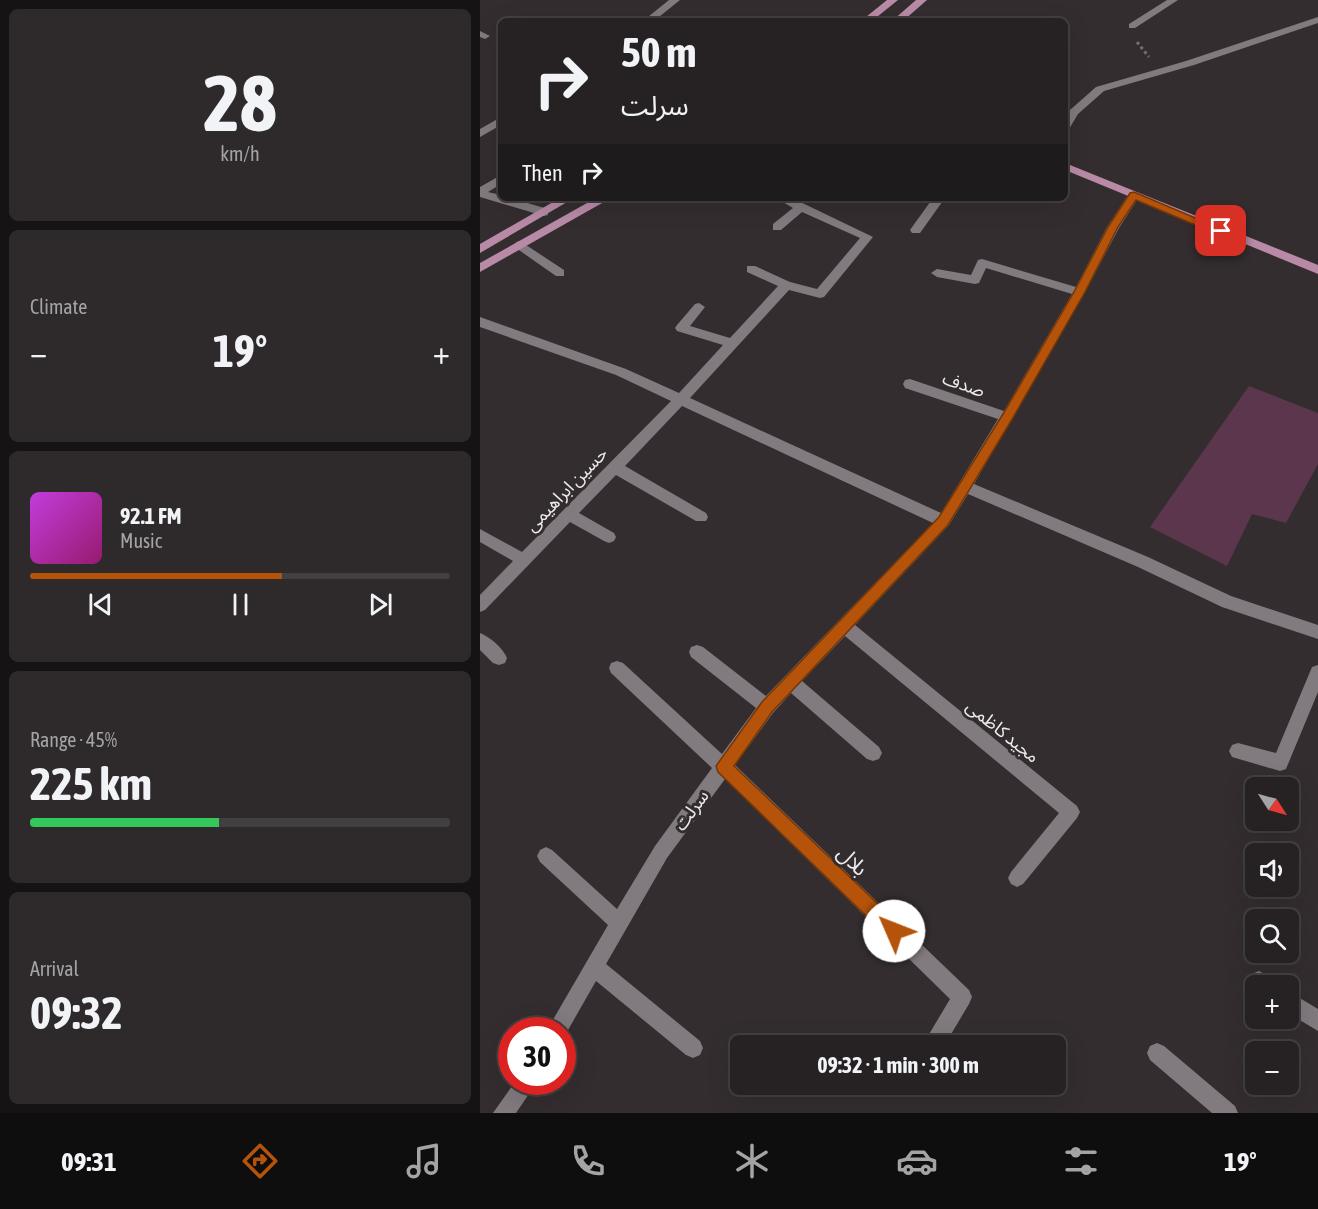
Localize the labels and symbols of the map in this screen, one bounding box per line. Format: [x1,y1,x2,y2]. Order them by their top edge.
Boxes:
pin [1195,205,1246,256]
street label: صدف [940,367,988,401]
street label: حسین ابراهیمی [521,442,612,536]
street label: مجید کاظمی [962,695,1044,768]
north arrow [1245,777,1299,831]
street label: سرلت [669,786,714,835]
street label: بلال [832,840,873,881]
position arrow [862,899,926,963]
speed limit sign: 30 [498,1017,576,1095]

